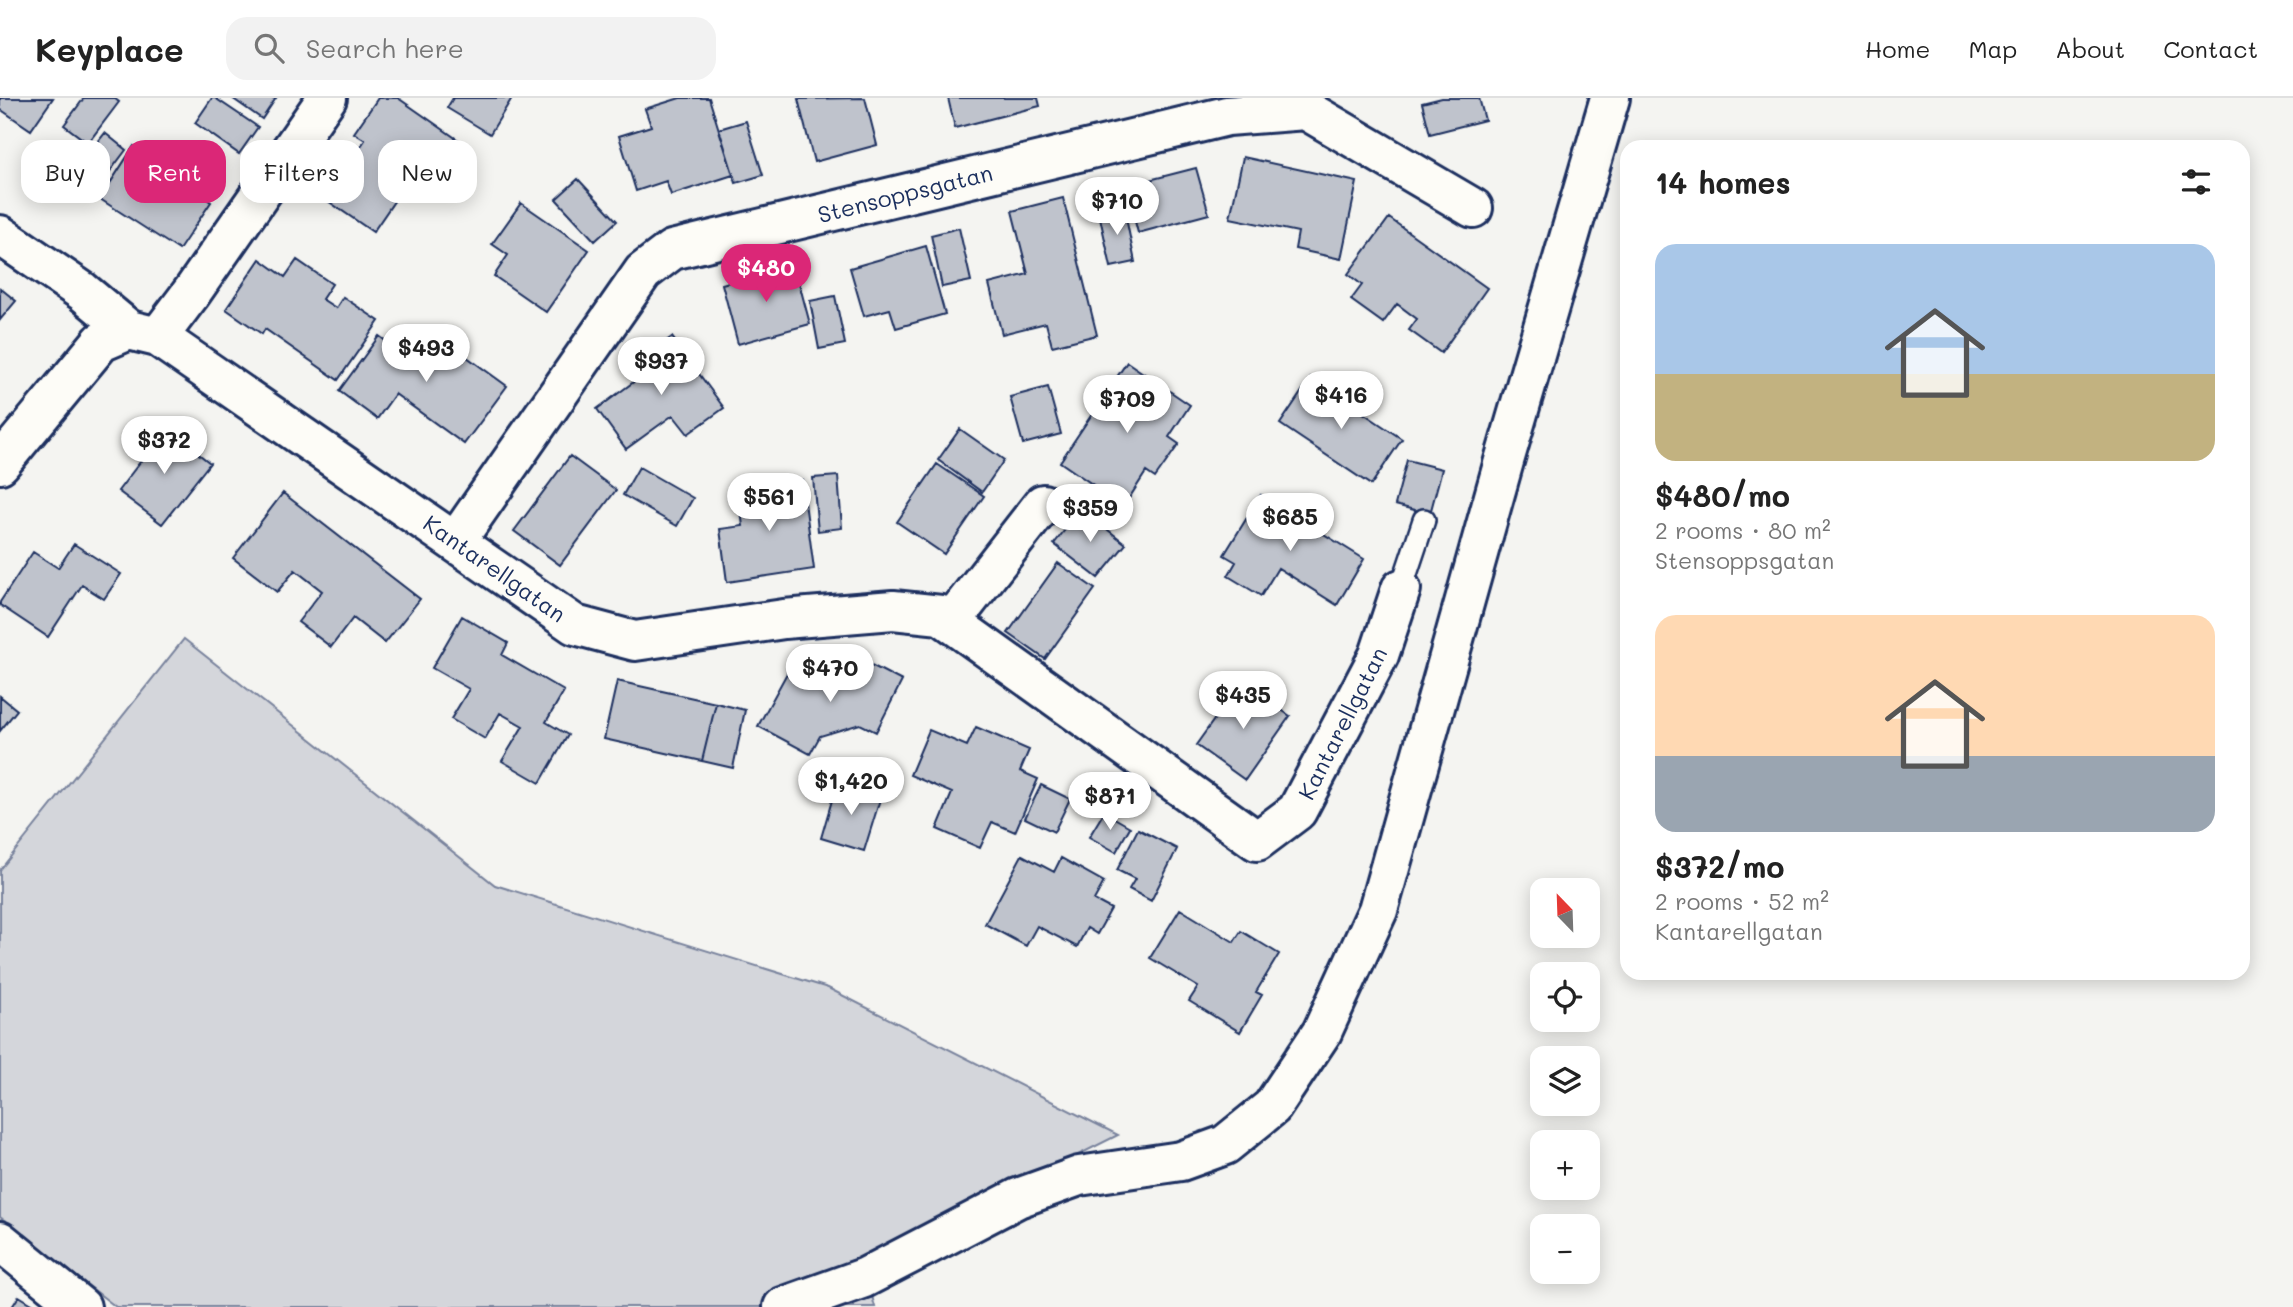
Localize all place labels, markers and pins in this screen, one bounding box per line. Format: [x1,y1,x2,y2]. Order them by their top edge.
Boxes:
pin: $710 [1076,178,1158,237]
pin: $480 [725,244,807,304]
pin: $493 [385,324,467,384]
pin: $937 [620,338,702,397]
pin: $416 [1300,372,1382,431]
pin: $709 [1086,376,1168,435]
pin: $372 [123,416,205,476]
pin: $561 [728,474,810,533]
pin: $359 [1049,484,1131,544]
pin: $685 [1249,494,1331,553]
pin: $470 [789,644,871,704]
pin: $435 [1202,672,1284,731]
pin: $1,420 [794,758,908,817]
pin: $871 [1069,772,1151,832]

